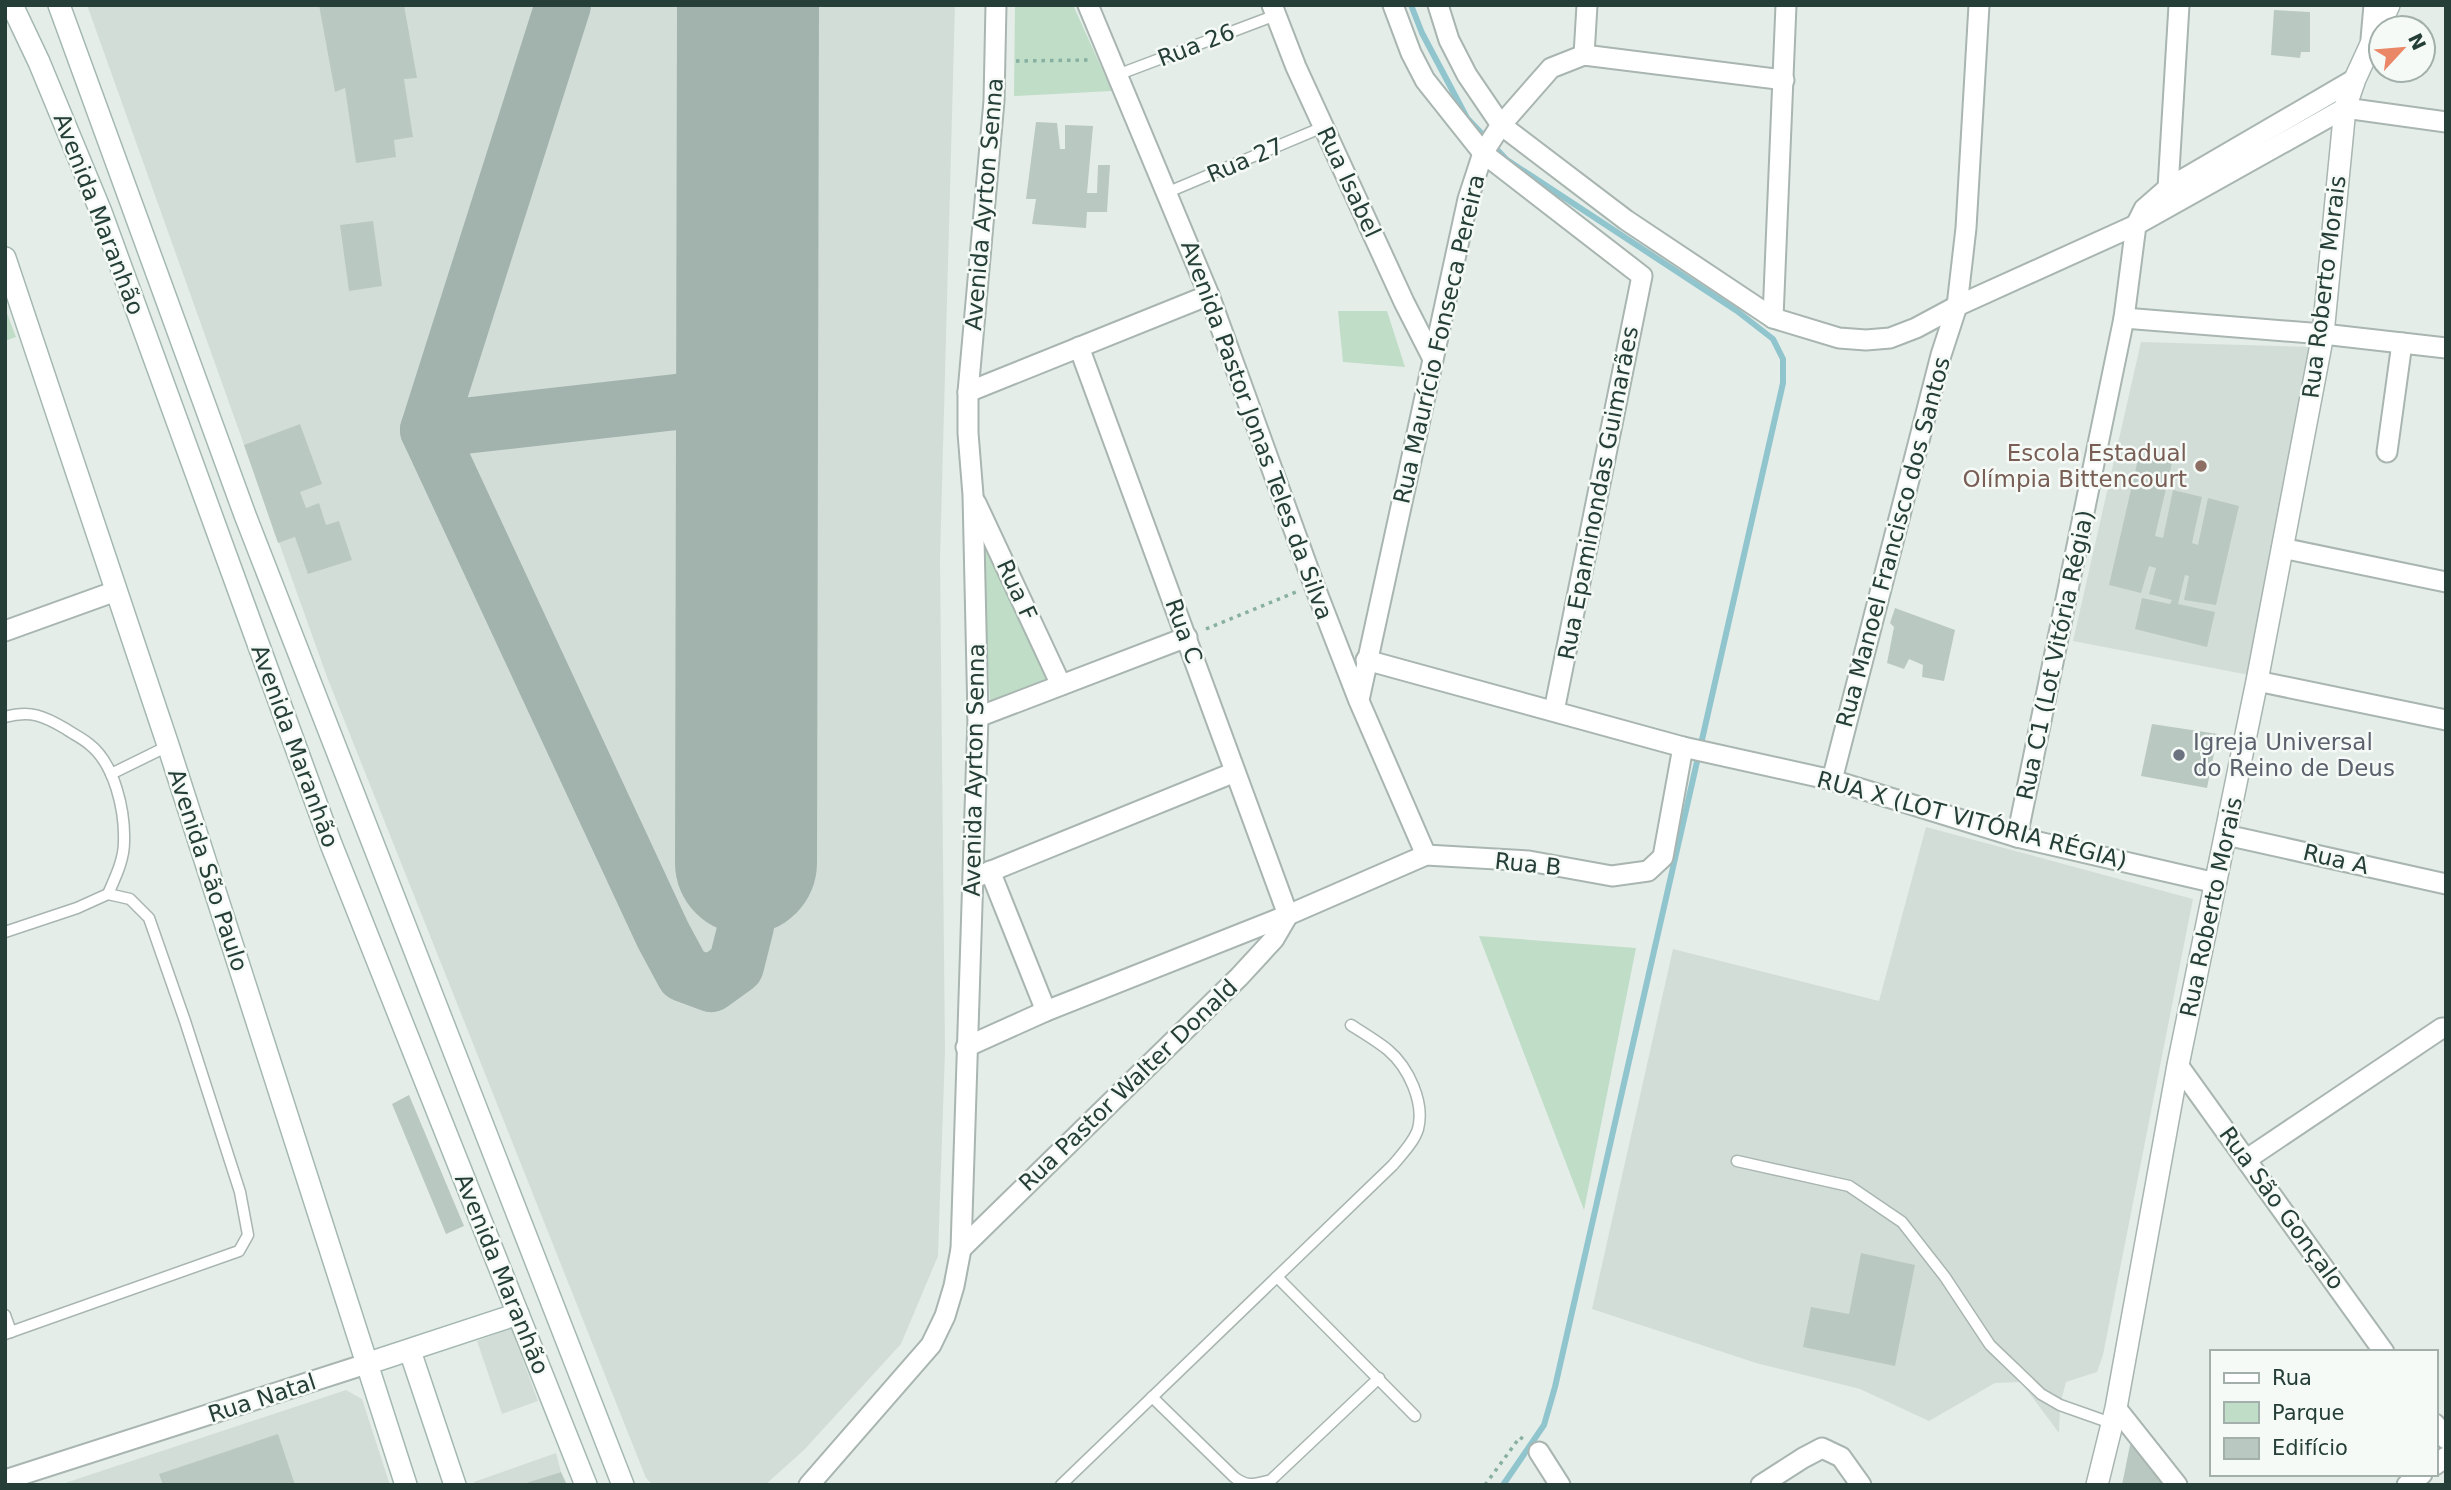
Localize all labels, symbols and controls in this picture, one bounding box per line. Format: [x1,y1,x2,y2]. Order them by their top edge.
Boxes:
north arrow [2367,14,2437,84]
street label: Rua 26 [1154,18,1238,72]
text: N [2404,30,2431,54]
street label: Avenida Ayrton Senna [960,77,1008,331]
street label: Avenida Maranhão [49,109,149,319]
street label: Rua Isabel [1312,123,1386,241]
street label: Rua 27 [1203,132,1287,188]
street label: Rua Maurício Fonseca Pereira [1388,172,1490,506]
street label: Rua Roberto Morais [2297,174,2351,400]
street label: Avenida Pastor Jonas Teles da Silva [1176,237,1338,623]
street label: Rua Epaminondas Guimarães [1553,324,1643,662]
street label: Rua Manoel Francisco dos Santos [1831,354,1955,730]
place label: Escola Estadual Olímpia Bittencourt [1963,440,2187,492]
marker: Escola Estadual Olímpia Bittencourt [2193,458,2209,474]
street label: Rua C1 (Lot Vitória Régia) [2012,508,2098,802]
street label: Rua F [992,555,1042,625]
street label: Rua C [1160,595,1208,667]
street label: Avenida Maranhão [246,641,344,851]
street label: Avenida Ayrton Senna [959,643,989,897]
place label: Igreja Universal do Reino de Deus [2193,729,2395,781]
marker: Igreja Universal do Reino de Deus [2171,747,2187,763]
street label: RUA X (LOT VITÓRIA RÉGIA) [1814,765,2130,874]
street label: Avenida São Paulo [163,766,253,974]
street label: Rua Roberto Morais [2175,795,2247,1019]
street label: Rua A [2301,839,2372,879]
street label: Rua B [1493,848,1563,880]
street label: Rua Pastor Walter Donald [1014,974,1242,1196]
street label: Rua São Gonçalo [2214,1122,2350,1294]
street label: Avenida Maranhão [450,1170,554,1378]
legend [2210,1350,2437,1476]
text: Rua [2272,1366,2312,1390]
street label: Rua Natal [205,1368,319,1428]
text: Parque [2272,1401,2344,1425]
text: Edifício [2272,1436,2348,1460]

